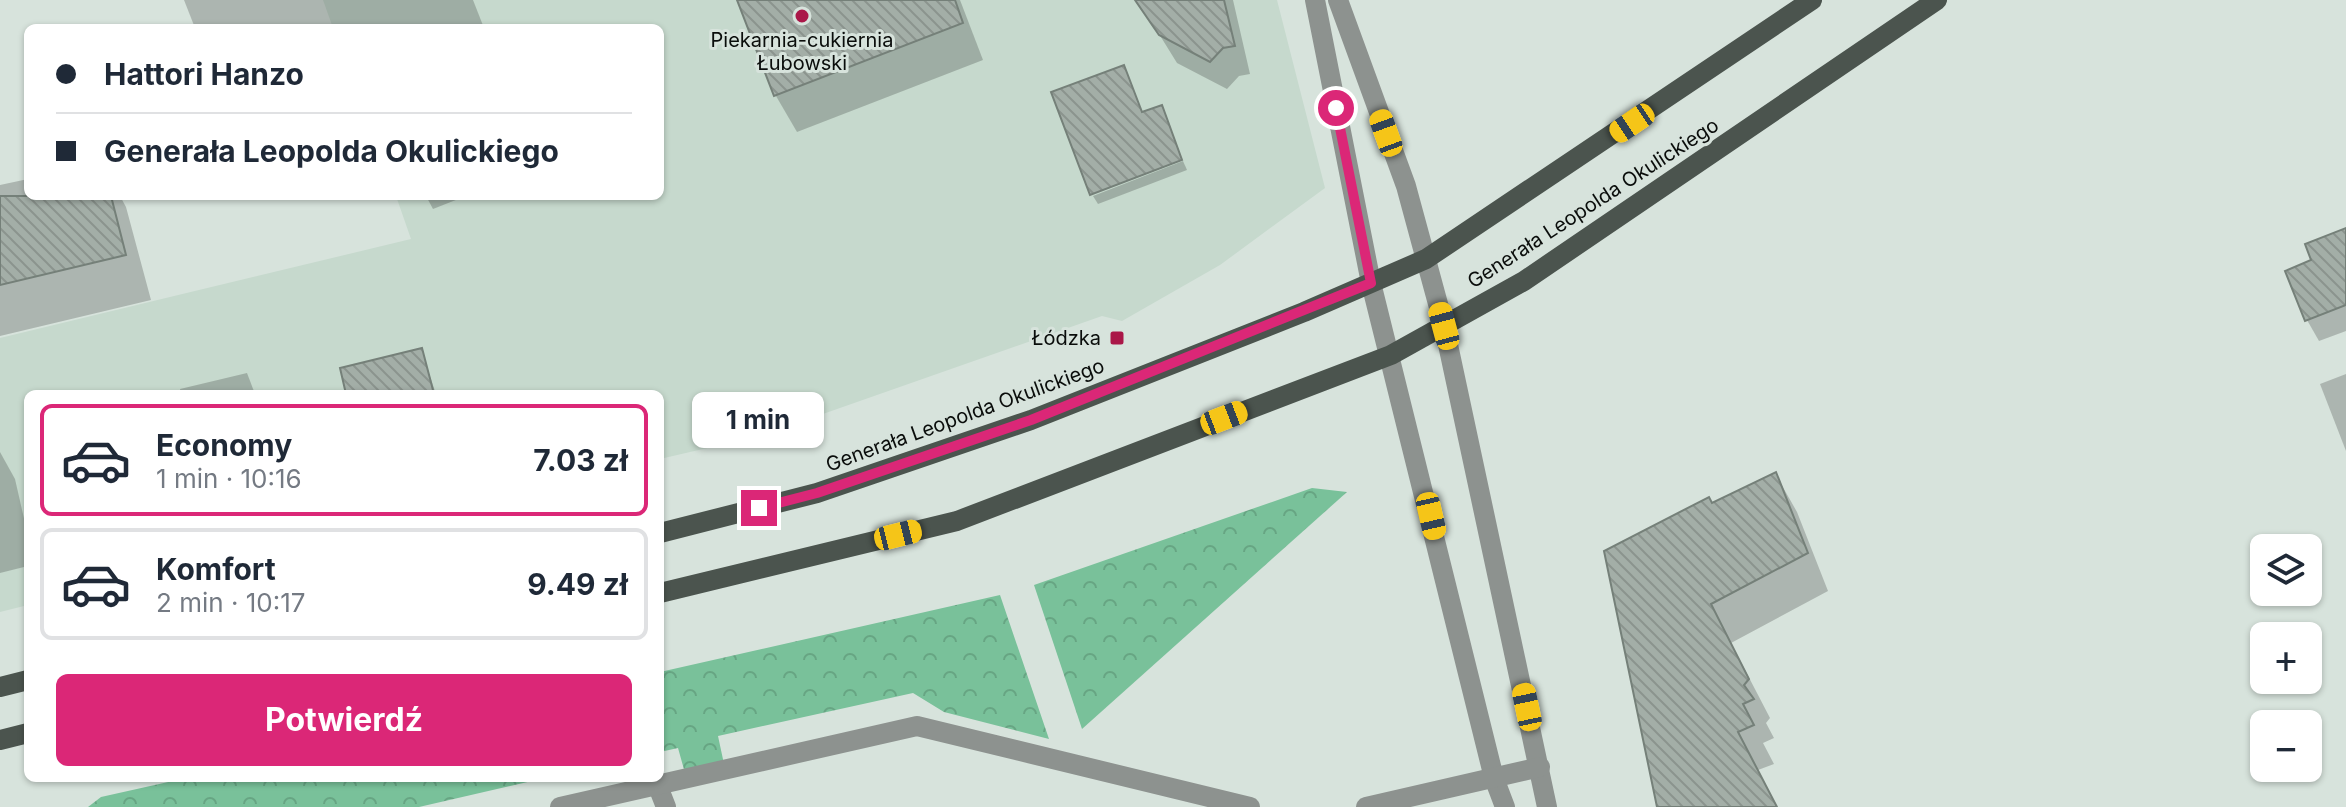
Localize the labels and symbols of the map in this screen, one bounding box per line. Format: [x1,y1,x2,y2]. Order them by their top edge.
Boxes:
marker: Piekarnia-cukiernia Łubowski [793,7,811,25]
place label: Piekarnia-cukiernia Łubowski [711,28,893,75]
route start [1318,90,1354,126]
car [1605,100,1659,146]
car [1367,106,1405,160]
street label: Generała Leopolda Okulickiego [1463,113,1723,293]
car [1426,300,1462,352]
place label: Łódzka [1032,326,1101,350]
marker: Łódzka [1108,329,1126,347]
street label: Generała Leopolda Okulickiego [822,353,1108,477]
callout: 1 min [693,392,825,448]
car [1197,398,1251,438]
route end [741,490,777,526]
car [1414,490,1448,542]
car [872,518,924,552]
car [1510,681,1544,733]

